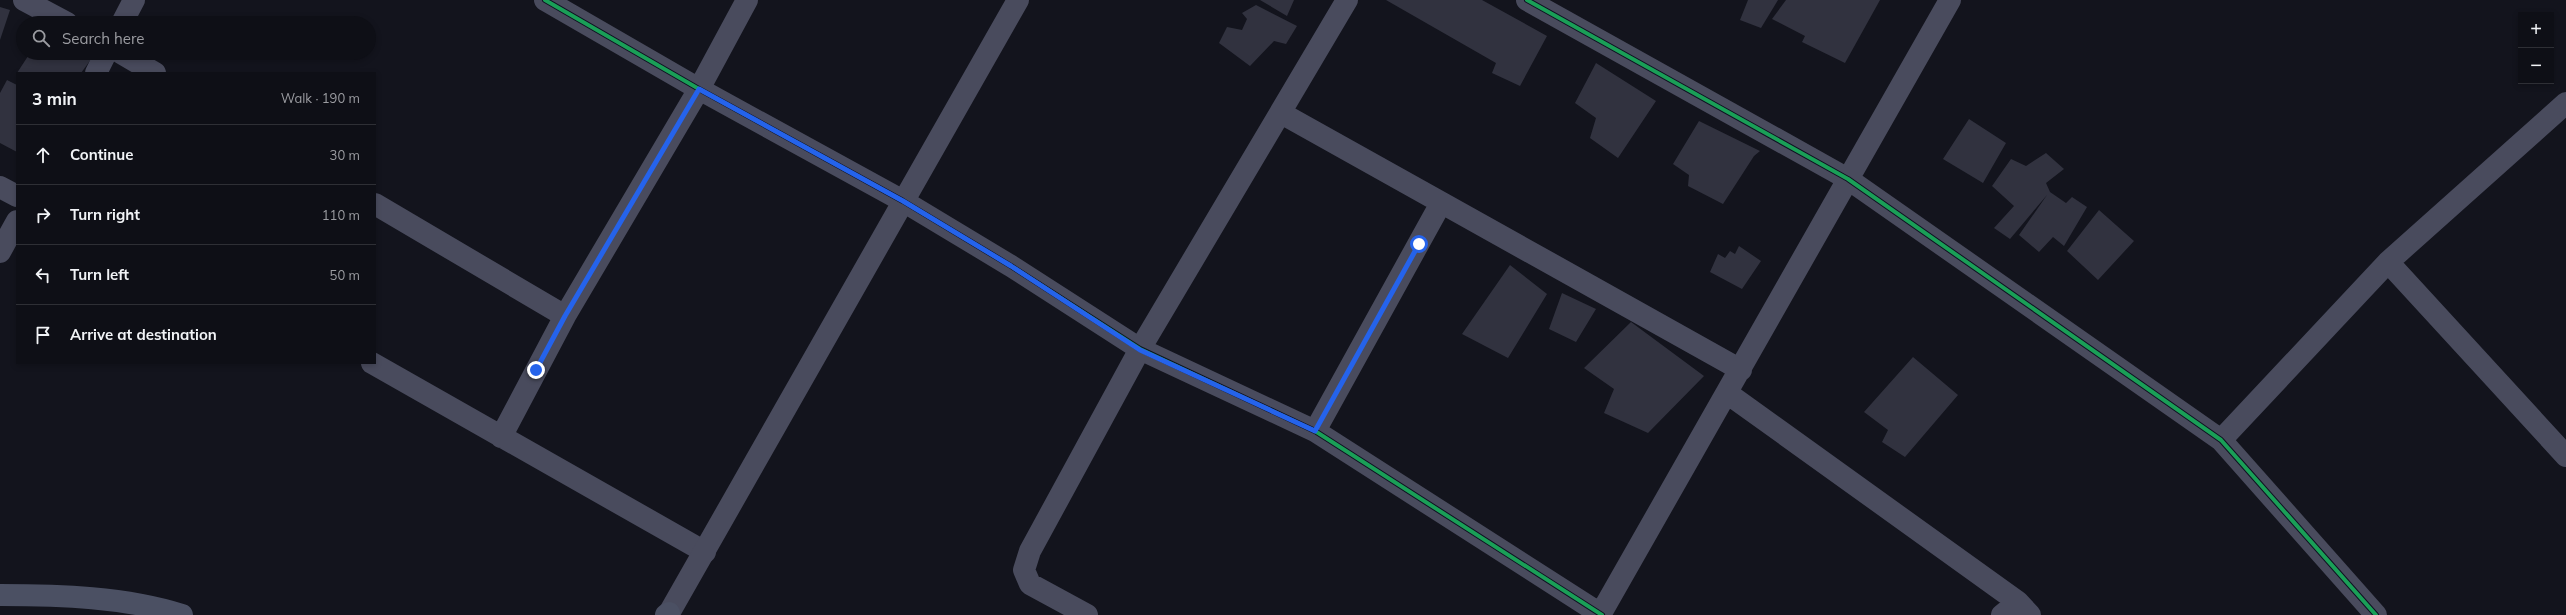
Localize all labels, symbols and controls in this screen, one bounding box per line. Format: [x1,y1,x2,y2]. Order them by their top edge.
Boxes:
map controls [2518,12,2554,84]
button: + [2518,12,2554,48]
search box [16,16,376,60]
icon: search [30,27,52,49]
text: Search here [62,29,144,48]
button: − [2518,48,2554,84]
text: 3 min [32,88,77,109]
text: Walk · 190 m [281,90,360,106]
icon: ahead [32,144,54,166]
text: Continue [70,145,133,164]
text: 30 m [330,147,360,163]
icon: right [32,204,54,226]
text: Turn right [70,205,140,224]
text: 110 m [322,207,360,223]
route start [1410,235,1428,253]
icon: left [32,264,54,286]
text: Turn left [70,265,129,284]
text: 50 m [330,267,360,283]
icon: arrive [32,324,54,346]
text: Arrive at destination [70,325,217,344]
route end [527,361,545,379]

